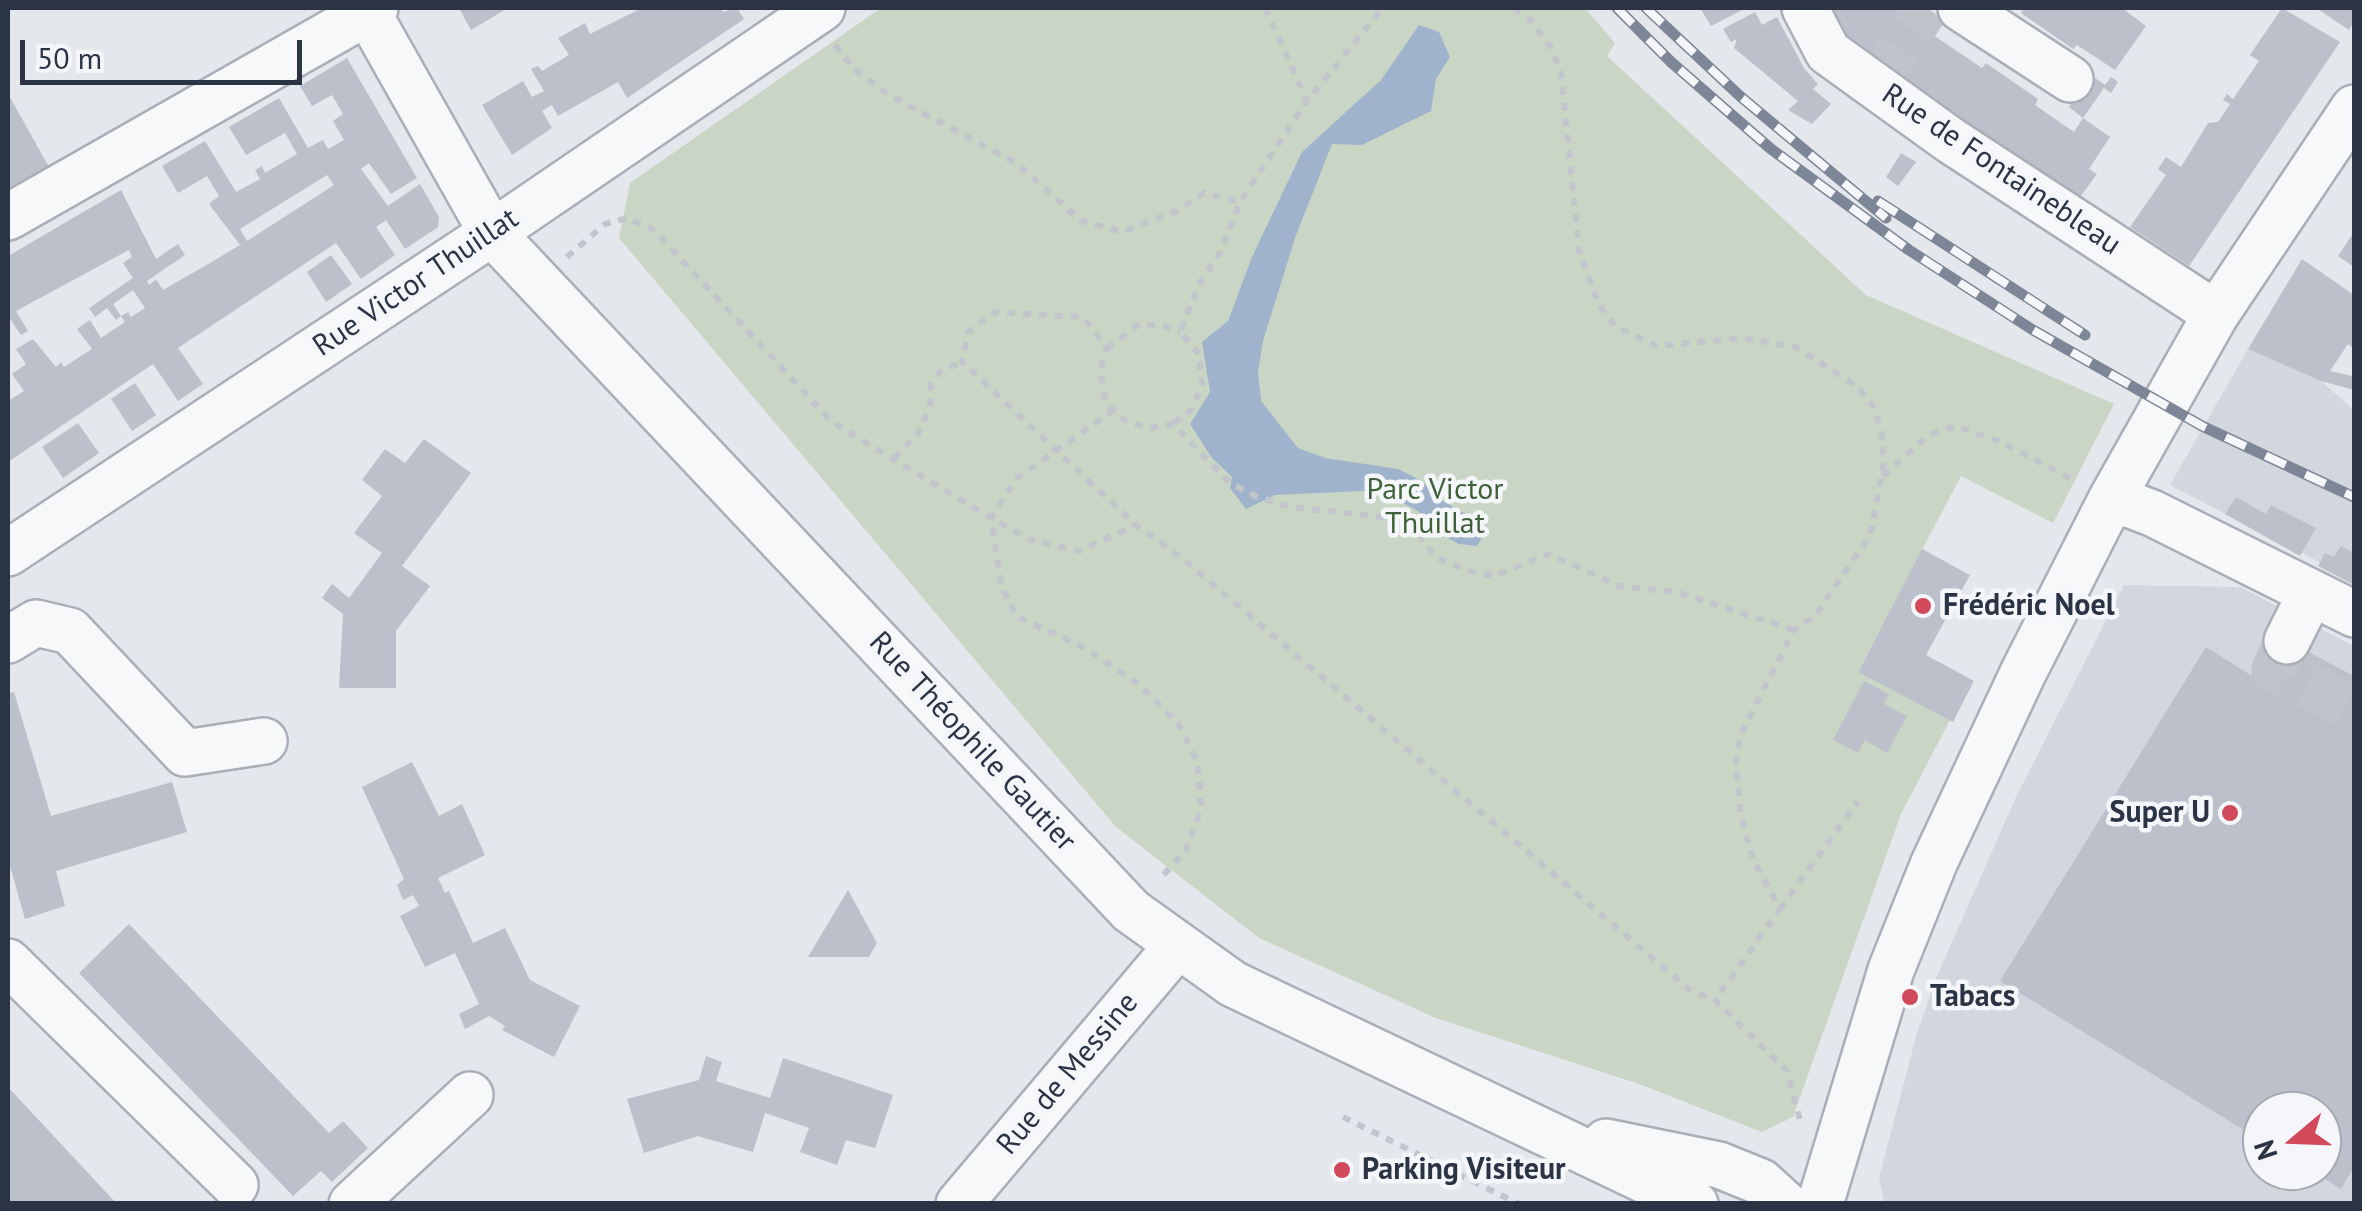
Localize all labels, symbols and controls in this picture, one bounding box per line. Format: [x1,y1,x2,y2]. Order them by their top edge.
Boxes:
scale bar [25,20,308,82]
text: 50 m [37,38,102,77]
street label: Rue de Fontainebleau [1875,77,2127,263]
street label: Rue Victor Thuillat [307,201,525,365]
park label: Parc Victor Thuillat [1366,472,1504,542]
place label: Frédéric Noel [1943,588,2114,624]
marker: Frédéric Noel [1912,595,1934,617]
street label: Rue Théophile Gautier [861,625,1083,859]
place label: Super U [2110,795,2210,831]
marker: Super U [2219,802,2241,824]
place label: Tabacs [1930,979,2015,1015]
street label: Rue de Messine [990,986,1146,1162]
marker: Tabacs [1899,986,1921,1008]
north arrow [2242,1091,2342,1191]
text: N [2245,1136,2286,1165]
place label: Parking Visiteur [1362,1152,1566,1188]
marker: Parking Visiteur [1331,1159,1353,1181]

